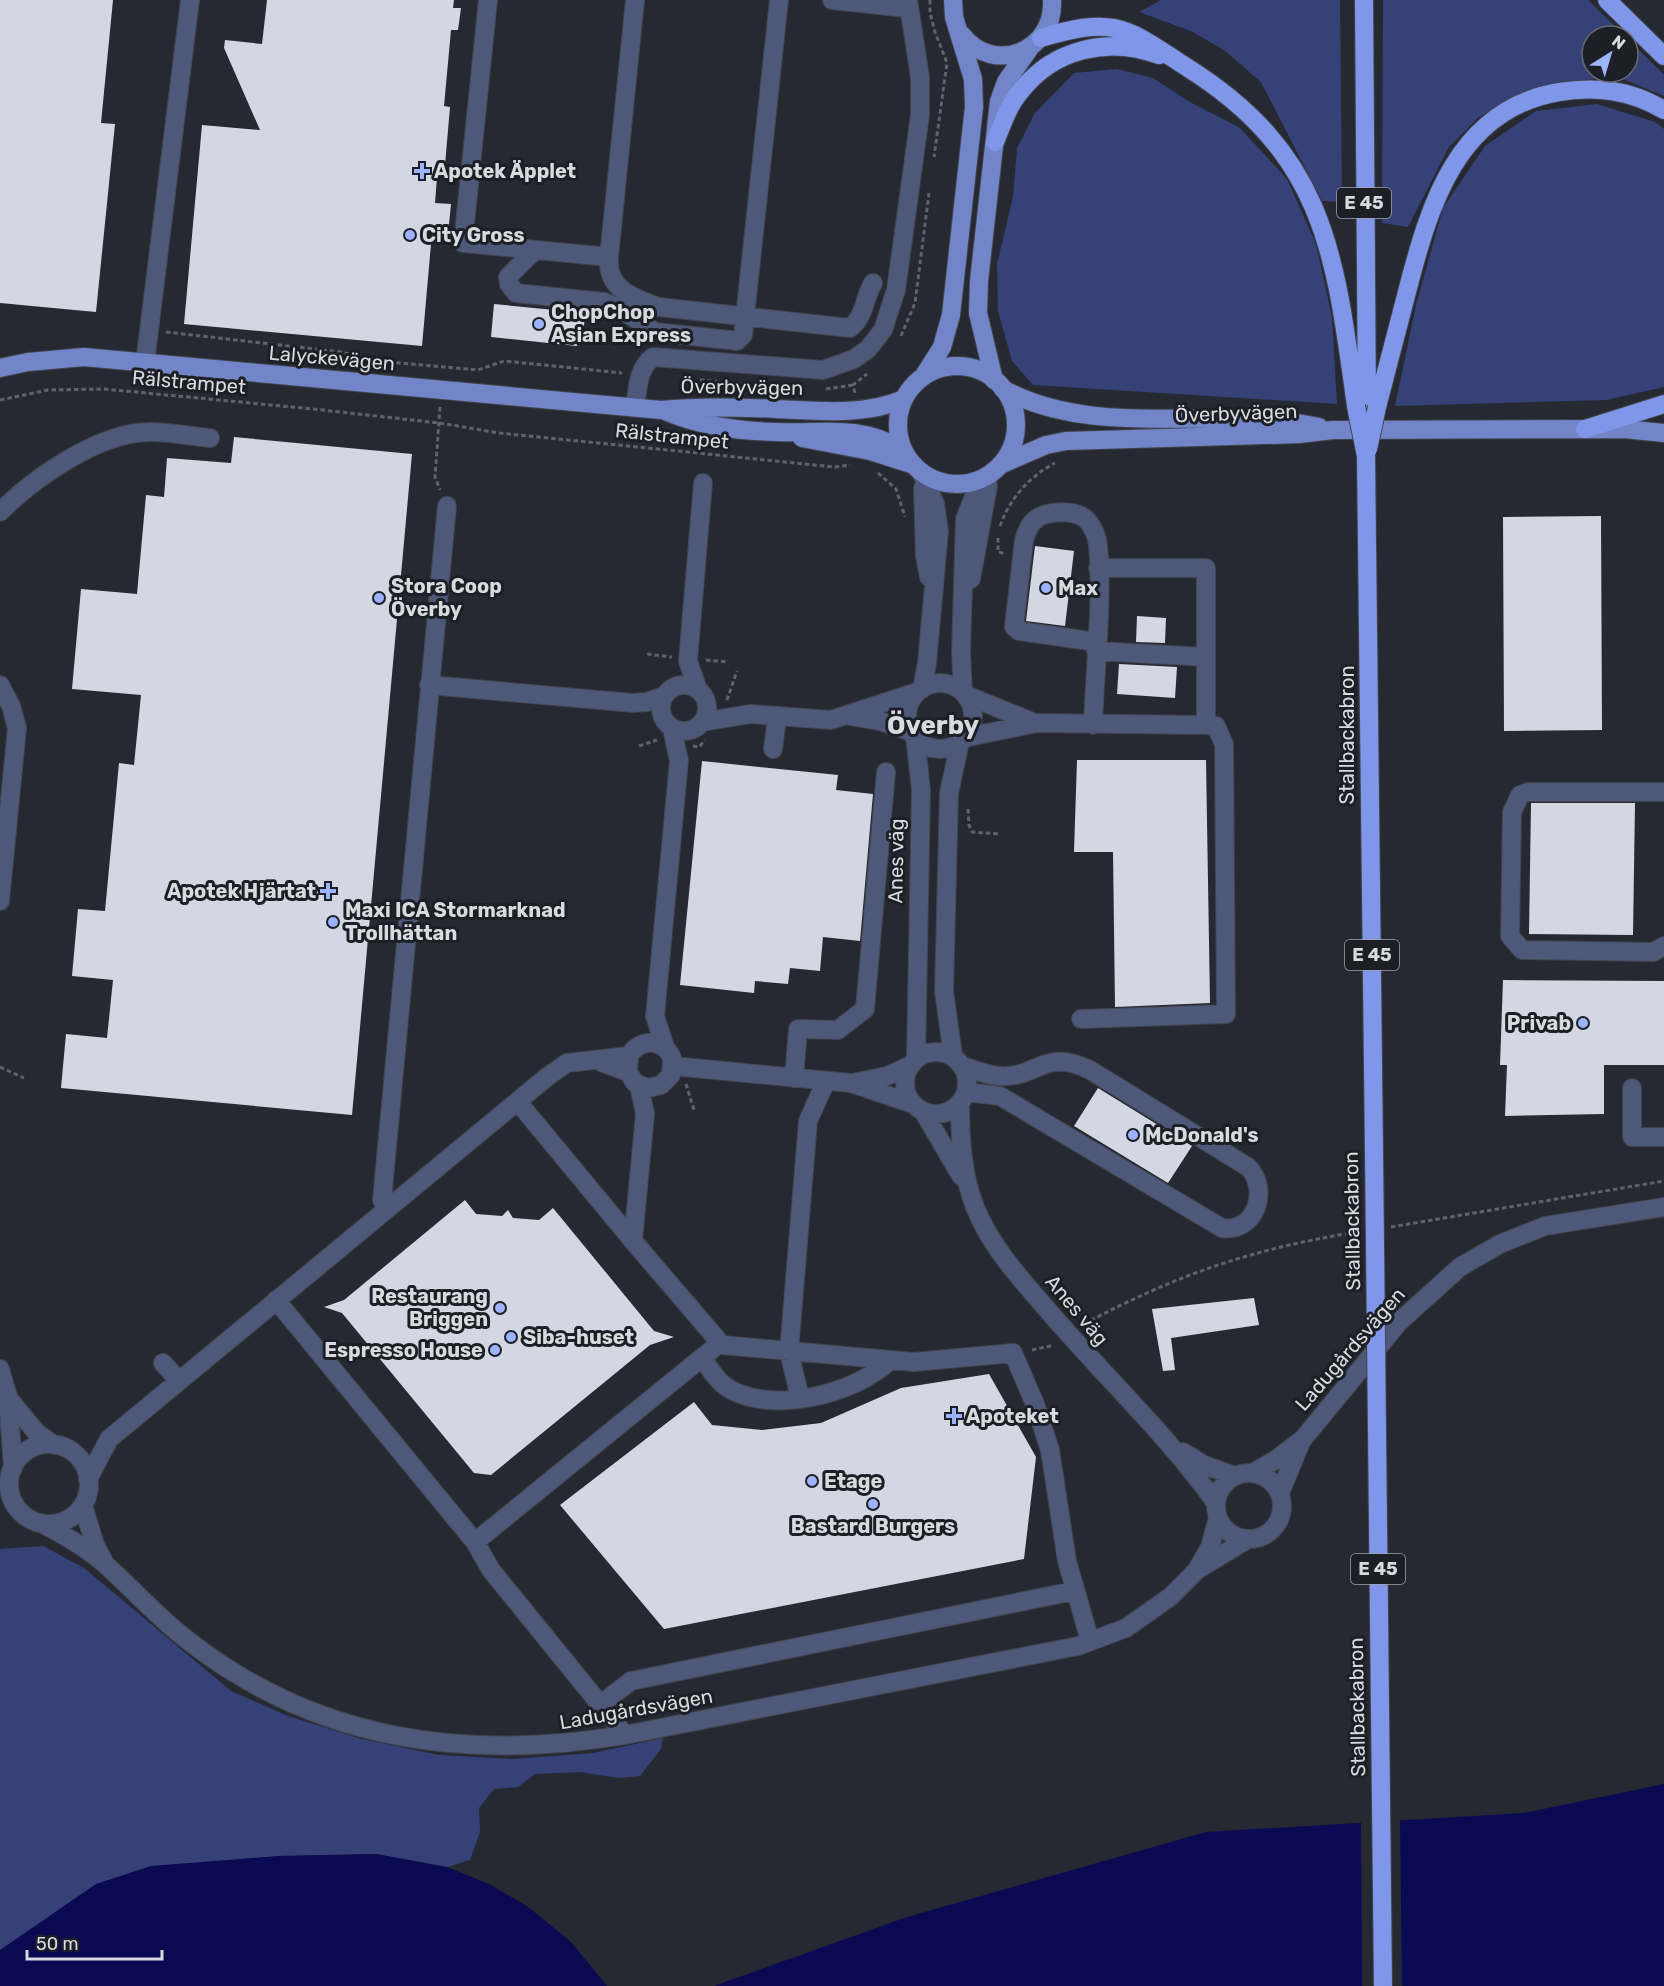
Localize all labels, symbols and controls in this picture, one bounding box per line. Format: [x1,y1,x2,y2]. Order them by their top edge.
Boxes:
north arrow [1580,24,1640,84]
text: N [1608,31,1629,53]
place label: Apotek Äpplet [434,159,576,183]
marker: Apotek Äpplet [415,164,429,178]
road number: E 45 [1337,188,1391,218]
place label: City Gross [422,223,525,247]
marker: City Gross [403,228,417,242]
place label: ChopChop Asian Express [551,300,691,347]
marker: ChopChop Asian Express [532,317,546,331]
street label: Lalyckevägen [268,341,396,375]
street label: Rälstrampet [131,365,247,399]
street label: Överbyvägen [681,374,803,400]
street label: Överbyvägen [1174,399,1298,427]
street label: Rälstrampet [614,418,730,454]
place label: Stora Coop Överby [391,574,502,621]
place label: Max [1058,576,1098,600]
marker: Max [1039,581,1053,595]
marker: Stora Coop Överby [372,591,386,605]
street label: Stallbackabron [1335,665,1359,805]
district label: Överby [887,710,980,741]
street label: Anes väg [883,818,909,904]
place label: Apotek Hjärtat [167,879,316,903]
marker: Apotek Hjärtat [321,884,335,898]
place label: Maxi ICA Stormarknad Trollhättan [345,898,566,945]
marker: Maxi ICA Stormarknad Trollhättan [326,915,340,929]
road number: E 45 [1345,940,1399,970]
place label: Privab [1507,1011,1571,1035]
marker: Privab [1576,1016,1590,1030]
place label: McDonald's [1145,1123,1258,1147]
marker: McDonald's [1126,1128,1140,1142]
street label: Stallbackabron [1339,1151,1365,1291]
street label: Anes väg [1041,1270,1113,1350]
street label: Ladugårdsvägen [1290,1283,1410,1415]
place label: Restaurang Briggen [371,1284,488,1331]
marker: Restaurang Briggen [493,1301,507,1315]
place label: Siba-huset [523,1325,634,1349]
marker: Siba-huset [504,1330,518,1344]
place label: Espresso House [324,1338,483,1362]
marker: Espresso House [488,1343,502,1357]
place label: Apoteket [966,1404,1059,1428]
marker: Apoteket [947,1409,961,1423]
place label: Etage [824,1469,883,1493]
marker: Etage [805,1474,819,1488]
marker: Bastard Burgers [866,1497,880,1511]
place label: Bastard Burgers [791,1514,955,1538]
road number: E 45 [1351,1554,1405,1584]
street label: Stallbackabron [1344,1637,1370,1777]
street label: Ladugårdsvägen [557,1684,715,1734]
scale bar [27,1923,162,1961]
text: 50 m [36,1933,79,1955]

